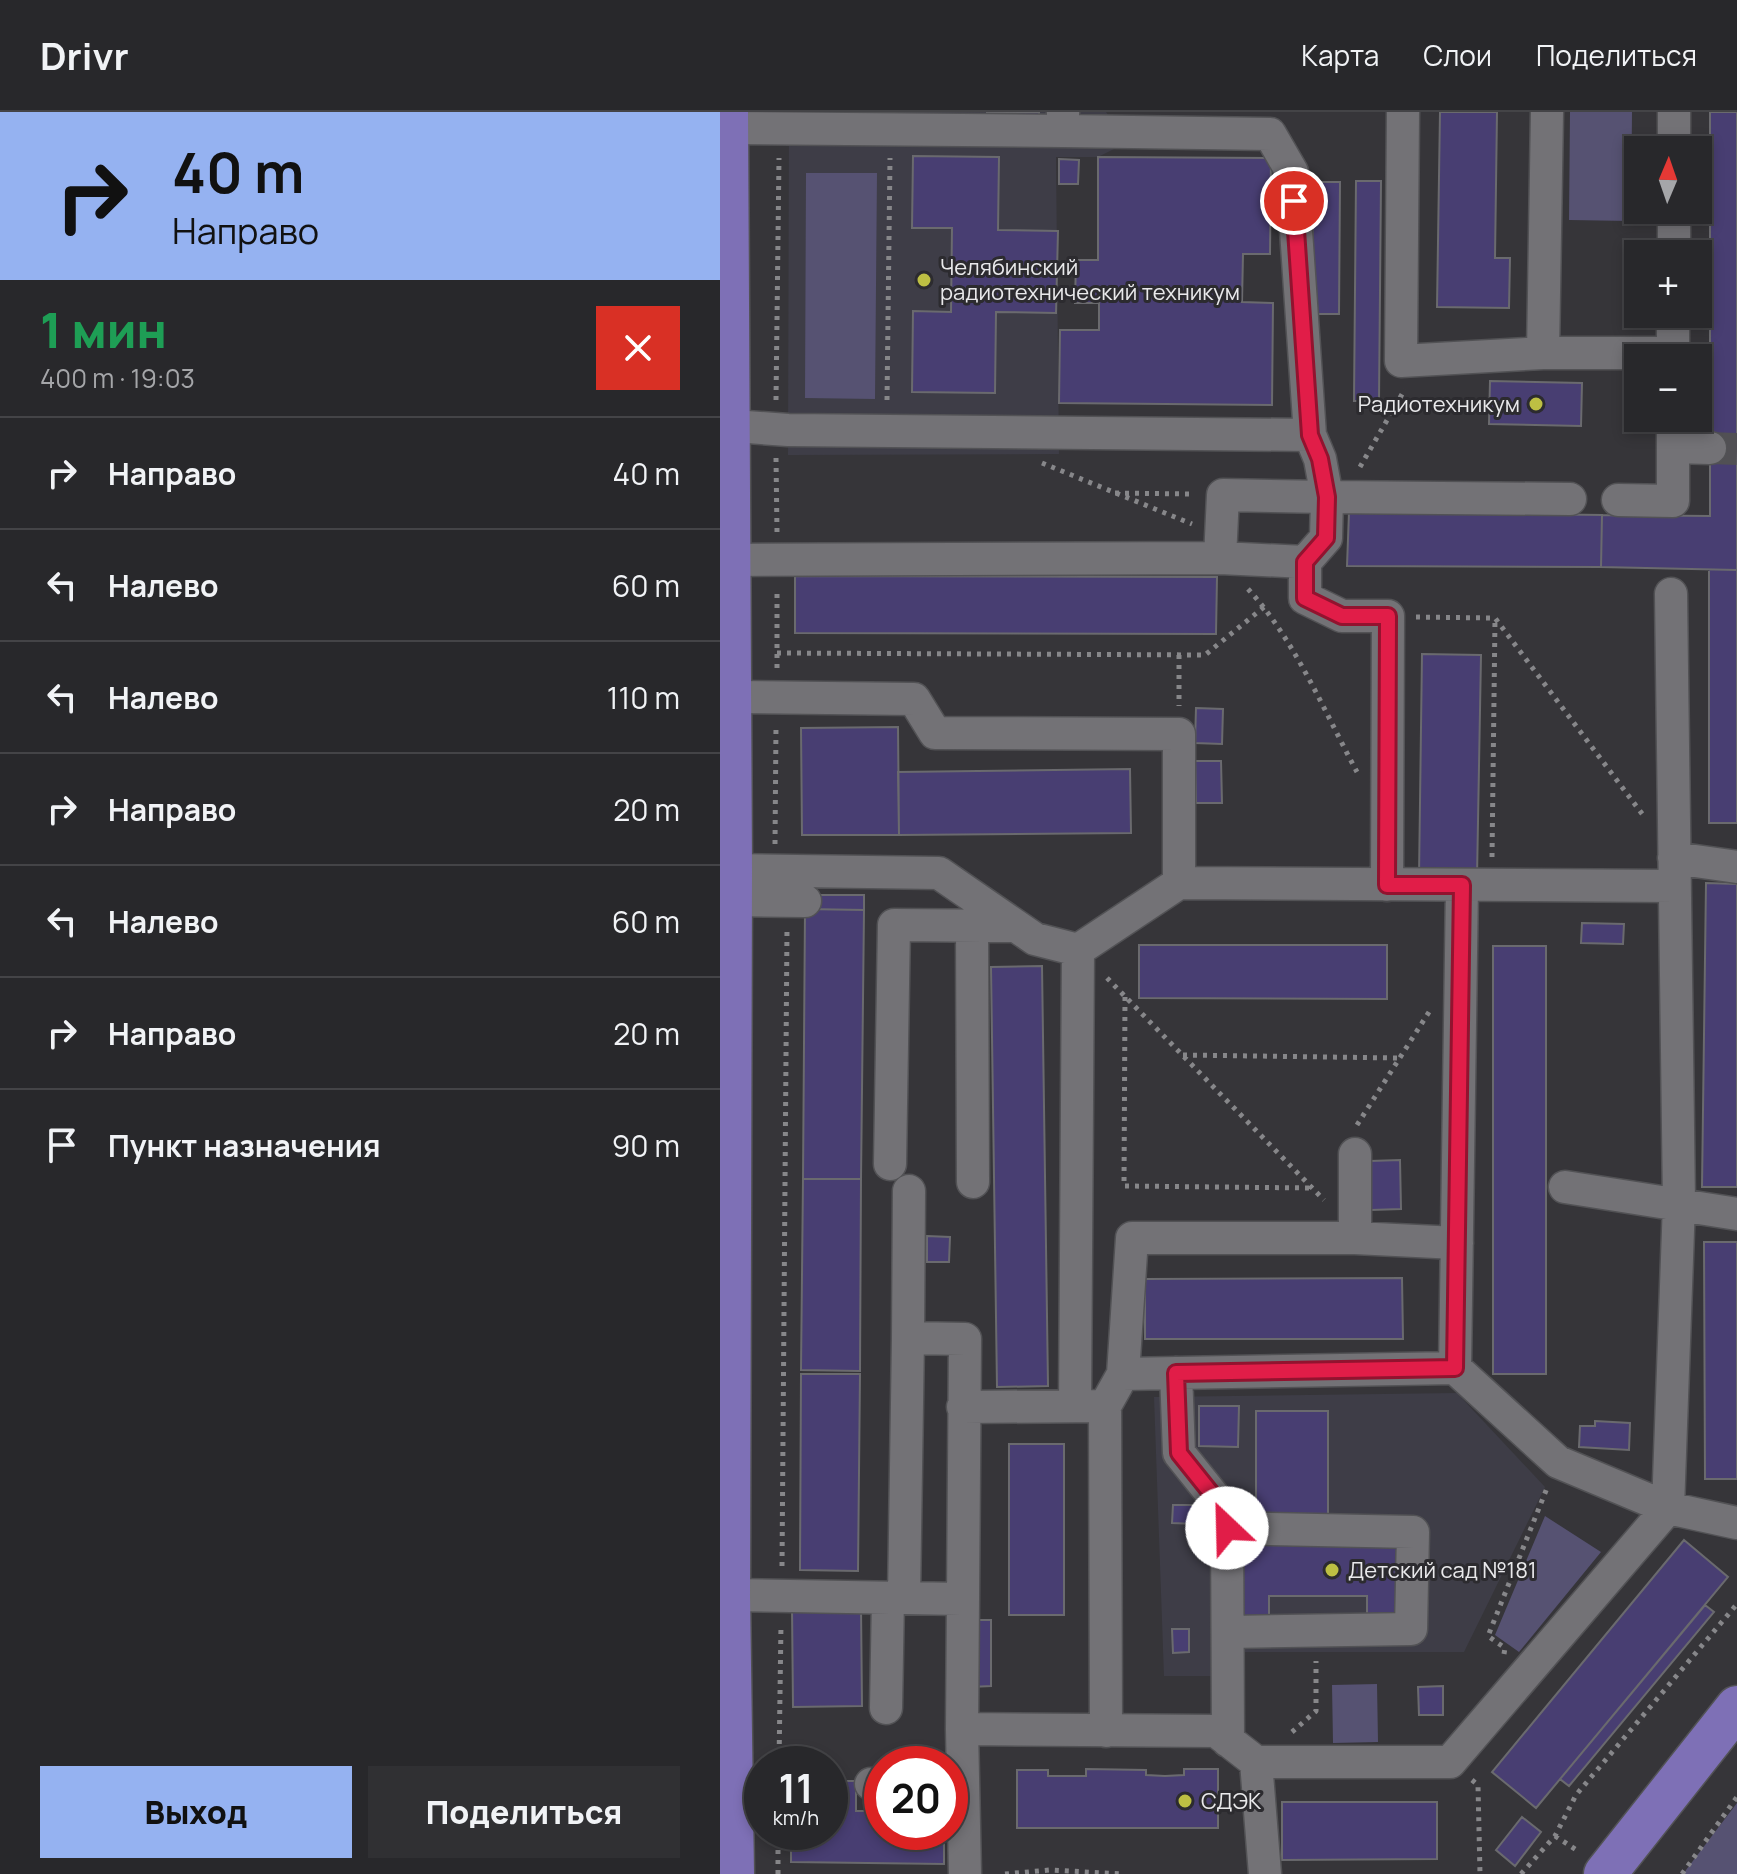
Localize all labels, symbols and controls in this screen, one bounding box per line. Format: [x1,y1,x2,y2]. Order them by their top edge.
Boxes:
text: Drivr [40,29,129,81]
text: Карта [1301,36,1379,74]
text: Слои [1423,36,1492,74]
text: Поделиться [1536,36,1697,74]
text: 40 m [172,133,304,210]
north arrow [1624,136,1712,224]
map controls [1624,136,1712,432]
icon: right [40,144,144,248]
pin [1260,167,1328,235]
icon: arrive [1272,179,1316,223]
text: Направо [172,206,319,255]
button: + [1624,240,1712,328]
place label: Челябинский радиотехнический техникум [940,252,1240,307]
marker: Челябинский радиотехнический техникум [915,271,933,289]
text: 1 мин [40,297,167,362]
button: close [596,306,680,390]
button: − [1624,344,1712,432]
text: 400 m · 19:03 [40,360,195,396]
place label: Радиотехникум [1358,389,1520,419]
marker: Радиотехникум [1527,395,1545,413]
icon: right [40,451,84,495]
text: Направо [108,453,236,494]
text: 40 m [613,453,680,494]
icon: left [40,563,84,607]
text: Налево [108,565,218,606]
text: 60 m [612,565,680,606]
icon: left [40,675,84,719]
text: Налево [108,677,218,718]
text: 110 m [607,677,680,718]
icon: right [40,787,84,831]
text: Направо [108,789,236,830]
text: 20 m [613,789,680,830]
icon: left [40,899,84,943]
text: Налево [108,901,218,942]
text: 60 m [612,901,680,942]
icon: right [40,1011,84,1055]
text: Направо [108,1013,236,1054]
text: 20 m [613,1013,680,1054]
icon: arrive [40,1123,84,1167]
text: Пункт назначения [108,1125,381,1166]
text: 90 m [612,1125,680,1166]
position arrow [1185,1486,1269,1570]
place label: Детский сад №181 [1348,1555,1537,1585]
marker: Детский сад №181 [1323,1561,1341,1579]
speed limit sign: 20 [864,1746,968,1850]
text: 11 [778,1760,814,1815]
button: Выход [40,1766,352,1858]
button: Поделиться [368,1766,680,1858]
place label: СДЭК [1201,1786,1262,1816]
marker: СДЭК [1176,1792,1194,1810]
text: km/h [773,1804,819,1831]

